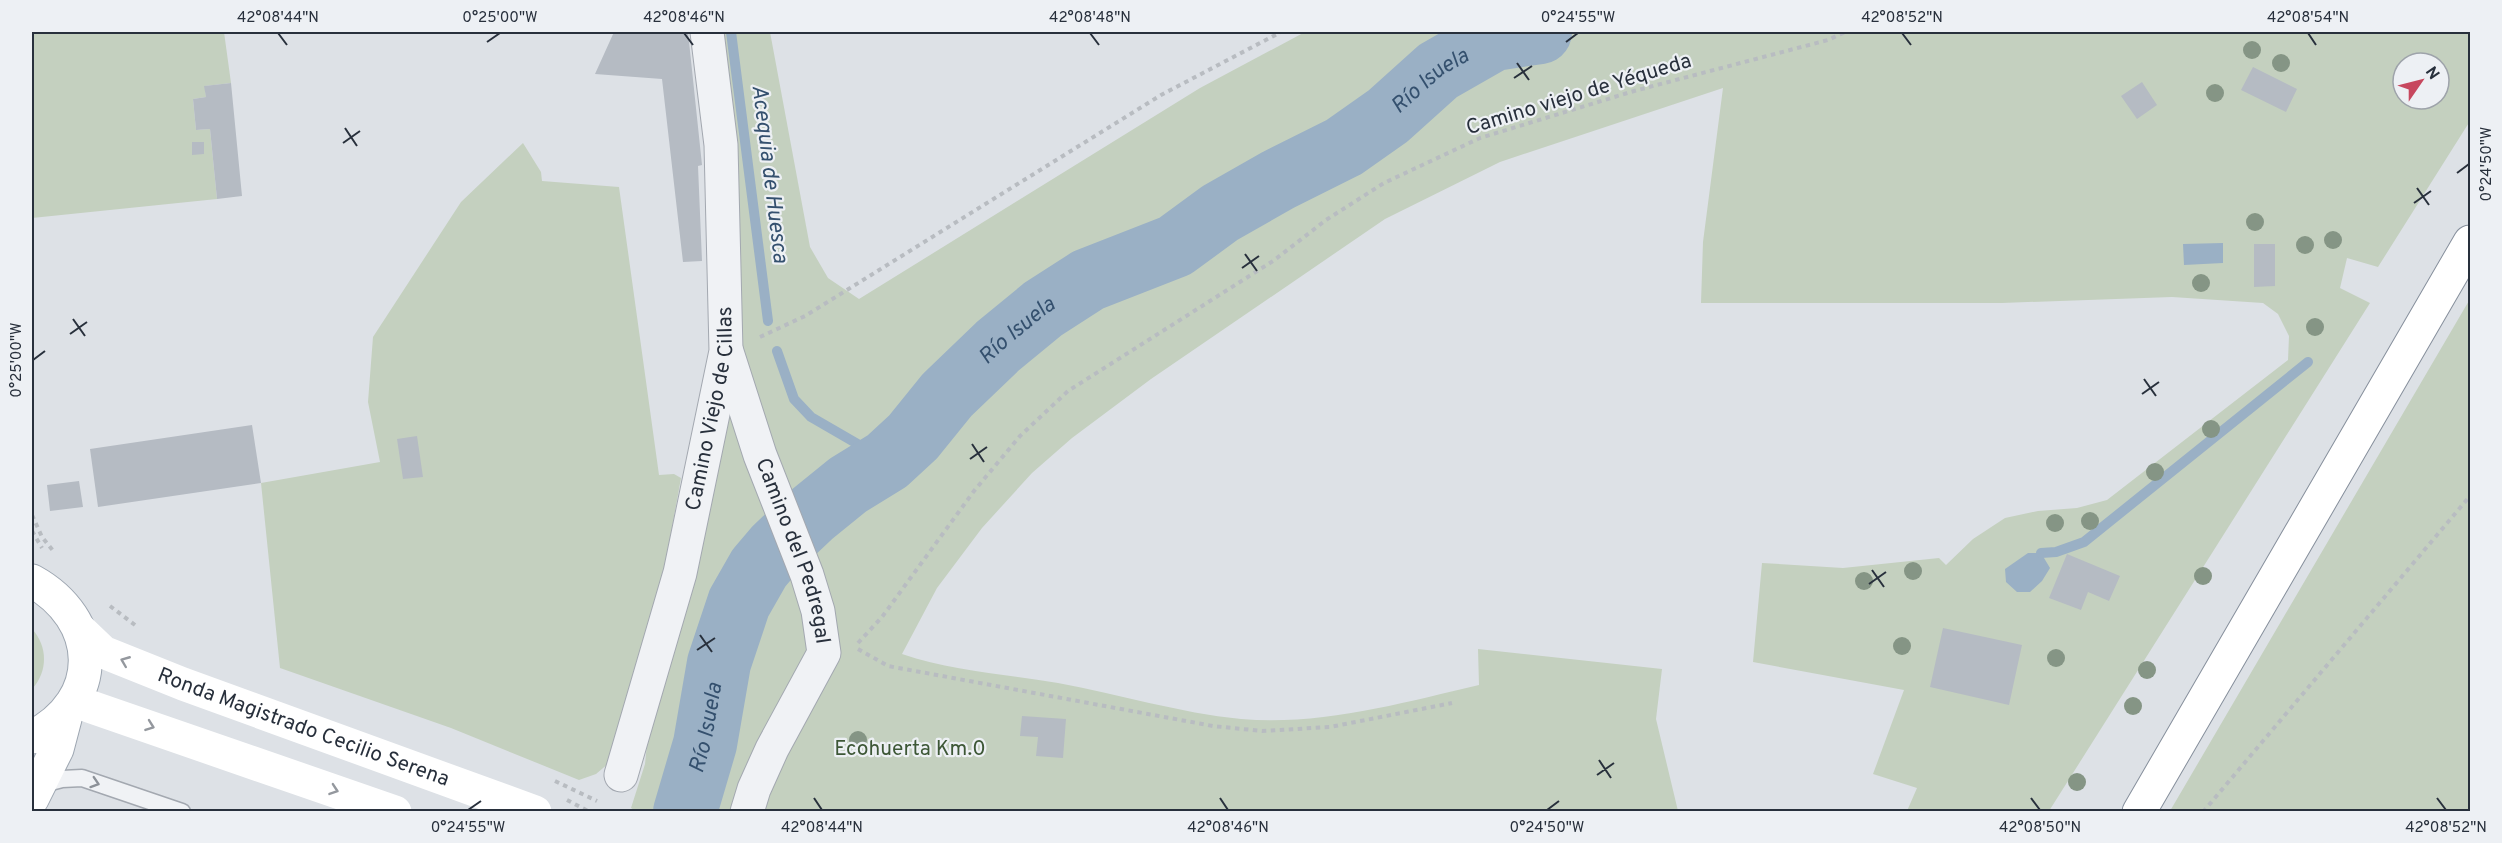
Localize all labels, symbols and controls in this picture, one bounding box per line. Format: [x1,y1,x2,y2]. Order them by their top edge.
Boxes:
text: 42°08'44"N [237,9,319,28]
text: 0°25'00"W [462,9,538,28]
text: 42°08'46"N [643,9,725,28]
text: 42°08'48"N [1049,9,1131,28]
text: 0°24'55"W [1541,9,1615,28]
text: 42°08'52"N [1861,9,1943,28]
text: 42°08'54"N [2267,9,2349,28]
water label: Río Isuela [1386,42,1474,120]
street label: Camino viejo de Yéqueda [1463,48,1695,142]
north arrow [2391,51,2451,111]
text: N [2420,63,2443,84]
water label: Acequia de Huesca [745,83,793,265]
text: 0°24'50"W [2478,127,2497,201]
water label: Río Isuela [973,291,1061,371]
street label: Camino Viejo de Cillas [680,306,740,513]
text: 0°25'00"W [8,322,27,398]
street label: Camino del Pedregal [749,454,836,645]
one-way arrow [120,656,131,668]
street label: Ronda Magistrado Cecilio Serena [153,662,453,793]
water label: Río Isuela [684,680,729,776]
one-way arrow [143,719,154,731]
park label: Ecohuerta Km.0 [834,736,986,763]
one-way arrow [89,775,100,788]
one-way arrow [328,783,339,796]
text: 0°24'55"W [431,819,505,838]
text: 42°08'44"N [781,819,863,838]
text: 42°08'46"N [1187,819,1269,838]
text: 0°24'50"W [1510,819,1584,838]
text: 42°08'50"N [1999,819,2081,838]
text: 42°08'52"N [2405,819,2487,838]

